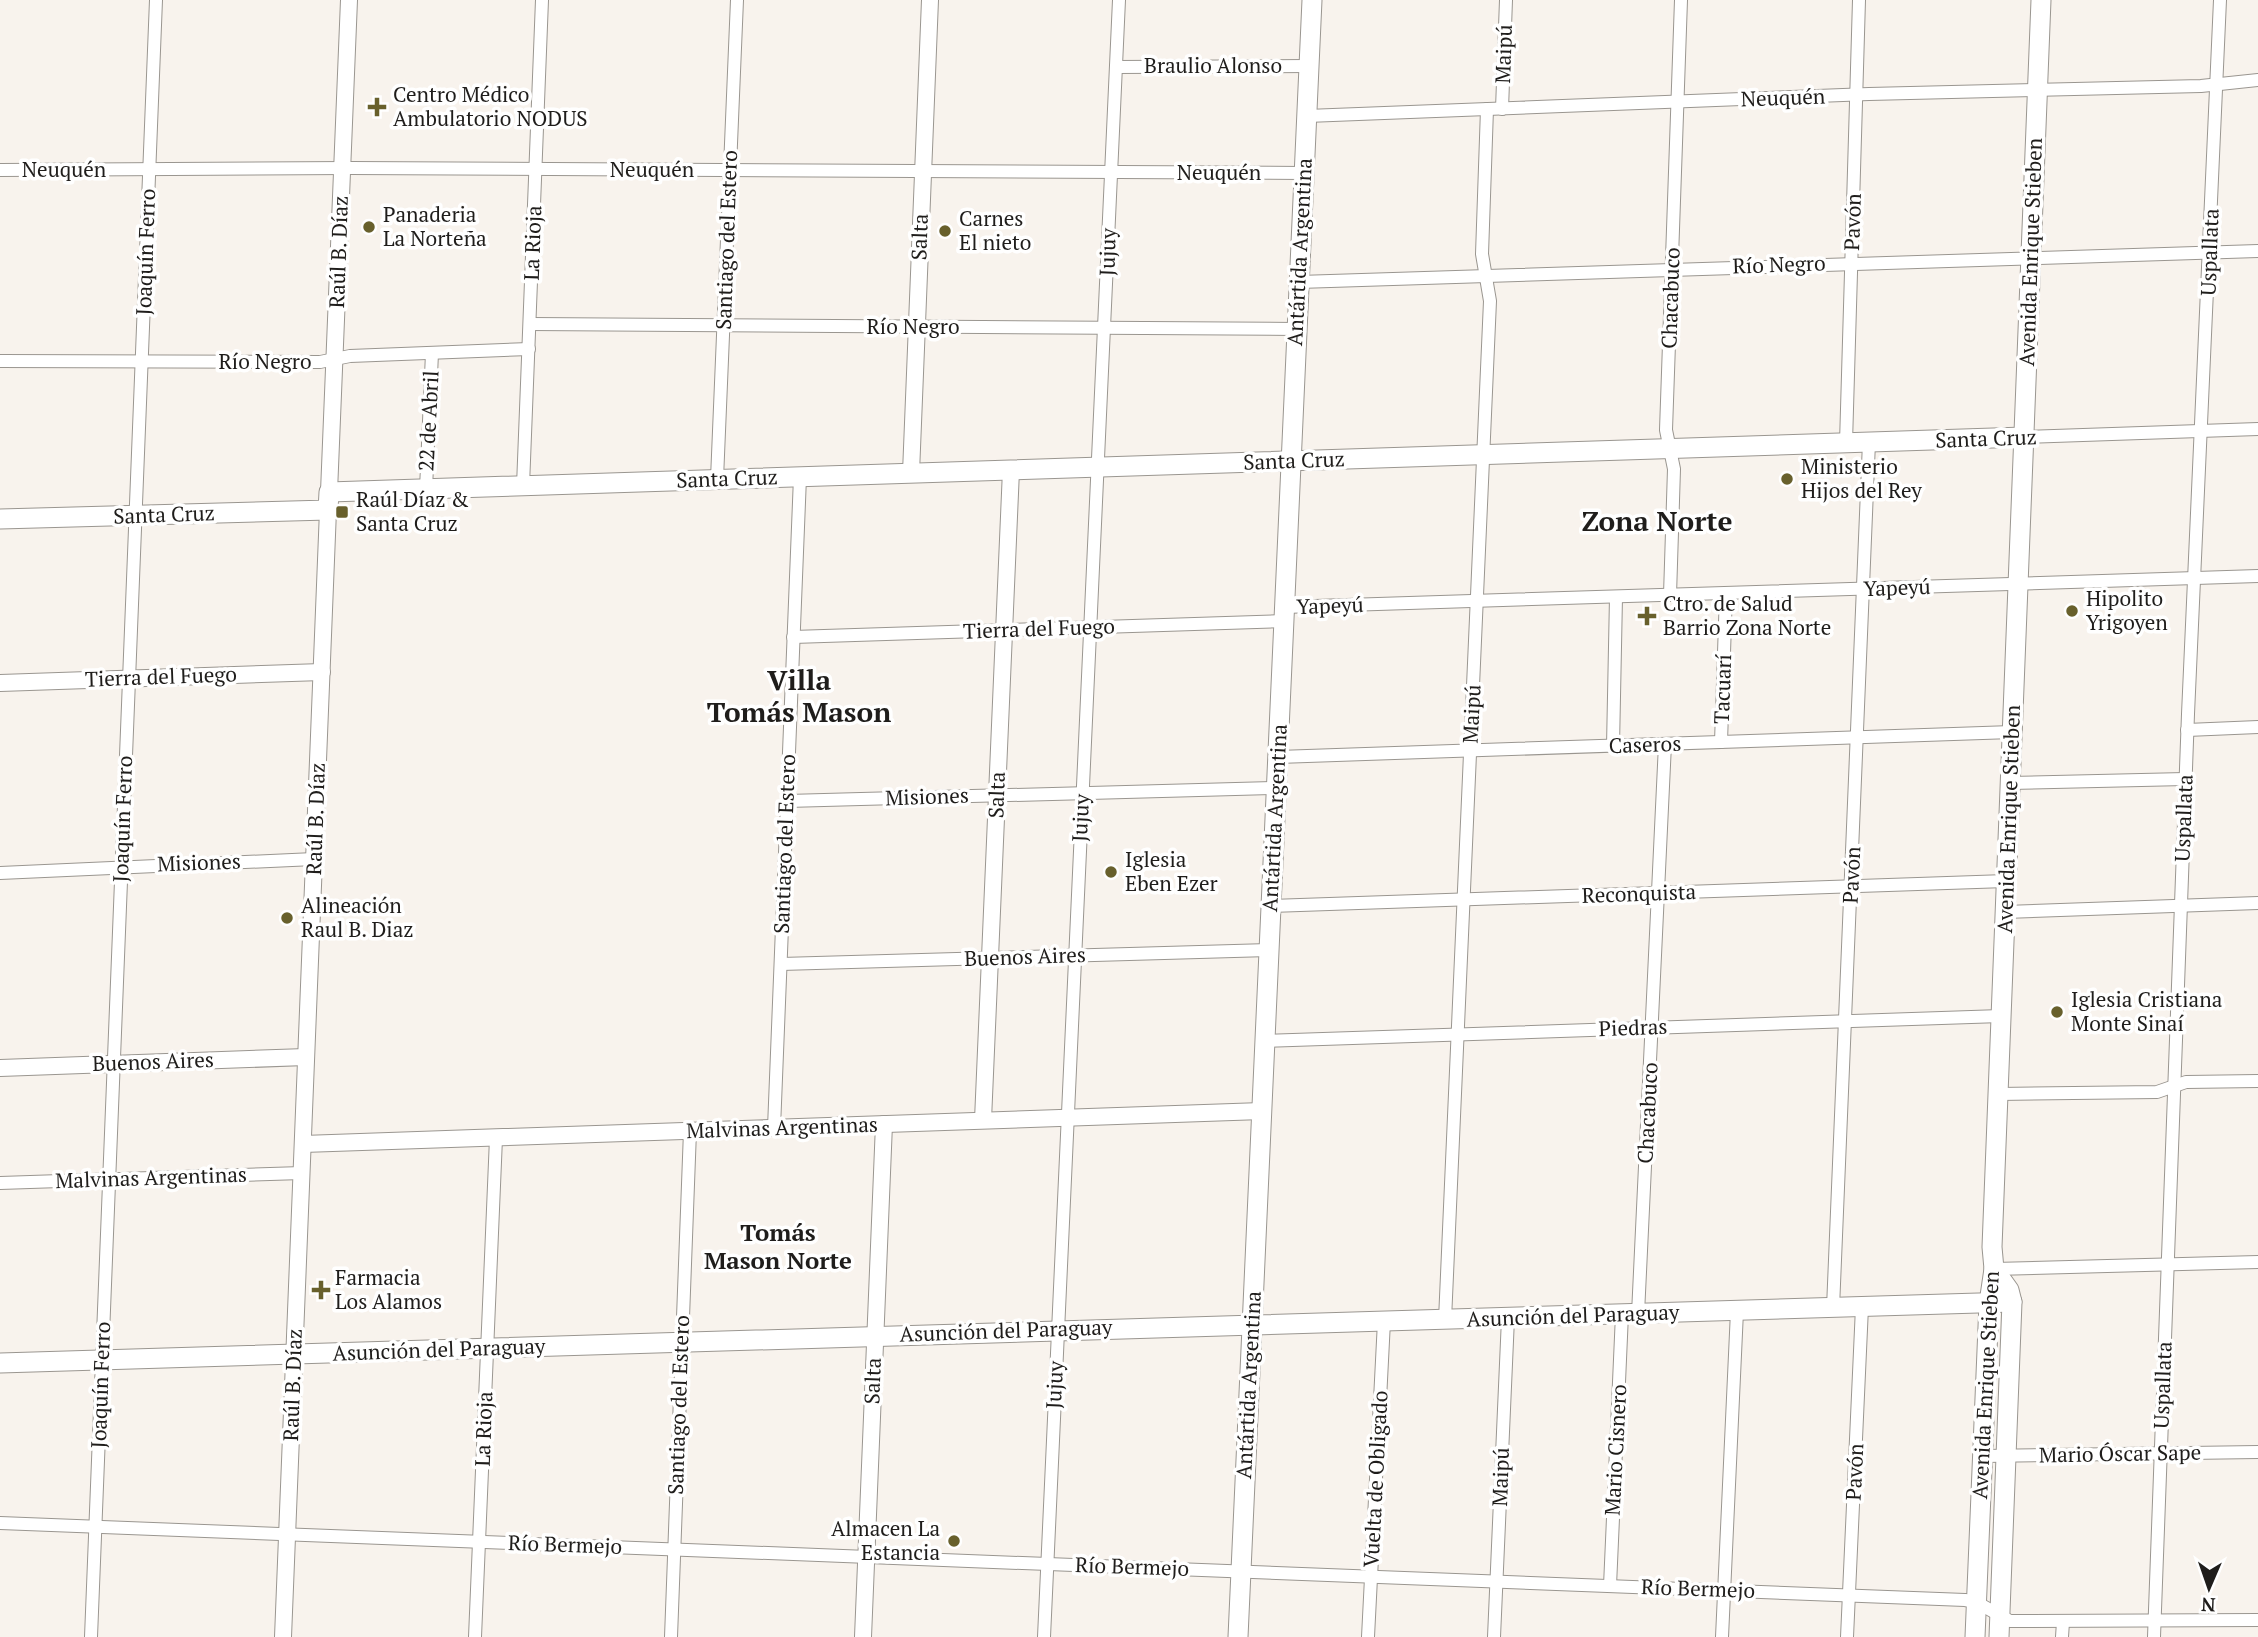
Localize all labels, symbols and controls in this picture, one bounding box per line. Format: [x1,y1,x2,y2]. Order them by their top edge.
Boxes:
street label: Maipú [1488,24,1518,84]
street label: Braulio Alonso [1144,51,1282,79]
place label: Centro Médico Ambulatorio NODUS [393,80,588,132]
street label: Neuquén [1740,82,1826,112]
marker: Centro Médico Ambulatorio NODUS [367,97,387,117]
street label: Avenida Enrique Stieben [2012,137,2048,367]
street label: Santiago del Estero [709,150,743,330]
street label: Neuquén [22,155,107,183]
street label: Neuquén [610,155,695,183]
street label: Antártida Argentina [1280,157,1318,347]
street label: Neuquén [1177,158,1262,186]
street label: Joaquín Ferro [129,188,161,316]
street label: Pavón [1837,192,1867,251]
street label: Raúl B. Díaz [322,195,354,309]
place label: Panaderia La Norteña [383,200,487,252]
place label: Carnes El nieto [959,204,1031,256]
street label: La Rioja [517,205,547,281]
street label: Uspallata [2193,207,2225,296]
street label: Salta [904,213,934,261]
marker: Panaderia La Norteña [361,219,377,235]
marker: Carnes El nieto [937,223,953,239]
street label: Jujuy [1092,227,1122,276]
street label: Chacabuco [1654,247,1686,349]
street label: Río Negro [1732,248,1826,280]
street label: Río Negro [866,312,960,340]
street label: Río Negro [218,347,312,375]
street label: 22 de Abril [411,370,445,472]
street label: Santa Cruz [1935,422,2037,454]
street label: Santa Cruz [1243,444,1345,476]
place label: Ministerio Hijos del Rey [1801,452,1922,504]
street label: Santa Cruz [676,462,778,494]
marker: Ministerio Hijos del Rey [1779,471,1795,487]
place label: Raúl Díaz & Santa Cruz [356,485,469,537]
street label: Santa Cruz [113,498,215,530]
district label: Zona Norte [1582,502,1732,539]
marker: Raúl Díaz & Santa Cruz [334,504,350,520]
street label: Yapeyú [1863,572,1931,602]
place label: Hipolito Yrigoyen [2086,584,2168,636]
place label: Ctro. de Salud Barrio Zona Norte [1663,589,1831,641]
street label: Yapeyú [1296,590,1364,620]
marker: Hipolito Yrigoyen [2064,603,2080,619]
marker: Ctro. de Salud Barrio Zona Norte [1637,606,1657,626]
street label: Tierra del Fuego [962,611,1115,645]
street label: Tacuarí [1707,653,1737,724]
street label: Tierra del Fuego [84,659,237,693]
district label: Villa Tomás Mason [707,661,891,730]
street label: Maipú [1455,684,1487,744]
street label: Avenida Enrique Stieben [1990,704,2026,934]
street label: Antártida Argentina [1255,723,1293,913]
street label: Caseros [1608,729,1682,759]
street label: Santiago del Estero [767,754,801,934]
street label: Joaquín Ferro [106,755,138,883]
street label: Raúl B. Díaz [299,762,331,876]
street label: Salta [981,771,1011,819]
street label: Uspallata [2167,773,2199,862]
street label: Misiones [885,781,969,811]
street label: Jujuy [1065,793,1095,843]
place label: Iglesia Eben Ezer [1125,845,1218,897]
street label: Pavón [1836,845,1867,904]
street label: Misiones [157,847,241,877]
marker: Iglesia Eben Ezer [1103,864,1119,880]
street label: Reconquista [1581,877,1697,909]
place label: Alineación Raul B. Diaz [301,891,414,943]
marker: Alineación Raul B. Diaz [279,910,295,926]
street label: Buenos Aires [964,940,1086,972]
place label: Iglesia Cristiana Monte Sinaí [2071,985,2223,1037]
marker: Iglesia Cristiana Monte Sinaí [2049,1004,2065,1020]
street label: Piedras [1598,1012,1668,1042]
street label: Buenos Aires [92,1045,214,1077]
street label: Chacabuco [1630,1062,1664,1164]
street label: Malvinas Argentinas [686,1110,878,1144]
street label: Malvinas Argentinas [55,1160,247,1194]
district label: Tomás Mason Norte [704,1216,852,1276]
place label: Farmacia Los Alamos [335,1263,442,1315]
street label: Avenida Enrique Stieben [1965,1270,2005,1500]
marker: Farmacia Los Alamos [313,1282,329,1298]
street label: Antártida Argentina [1229,1290,1267,1480]
street label: Asunción del Paraguay [1466,1297,1680,1333]
street label: Asunción del Paraguay [899,1312,1113,1348]
street label: Santiago del Estero [661,1315,695,1495]
street label: Joaquín Ferro [84,1321,116,1449]
street label: Raúl B. Díaz [276,1328,308,1442]
street label: Asunción del Paraguay [332,1331,546,1367]
street label: Uspallata [2146,1340,2178,1429]
street label: Salta [857,1357,887,1405]
street label: Jujuy [1039,1360,1069,1410]
street label: Mario Cisnero [1598,1384,1632,1516]
street label: Vuelta de Obligado [1356,1390,1394,1568]
street label: La Rioja [468,1391,498,1467]
street label: Mario Óscar Sape [2039,1438,2201,1468]
street label: Pavón [1839,1442,1870,1501]
street label: Maipú [1485,1447,1515,1507]
place label: Almacen La Estancia [831,1514,940,1566]
street label: Río Bermejo [507,1528,623,1560]
marker: Almacen La Estancia [946,1533,962,1549]
street label: Río Bermejo [1074,1550,1190,1582]
north arrow [2174,1553,2244,1623]
street label: Río Bermejo [1640,1572,1756,1604]
text: N [2200,1593,2216,1618]

